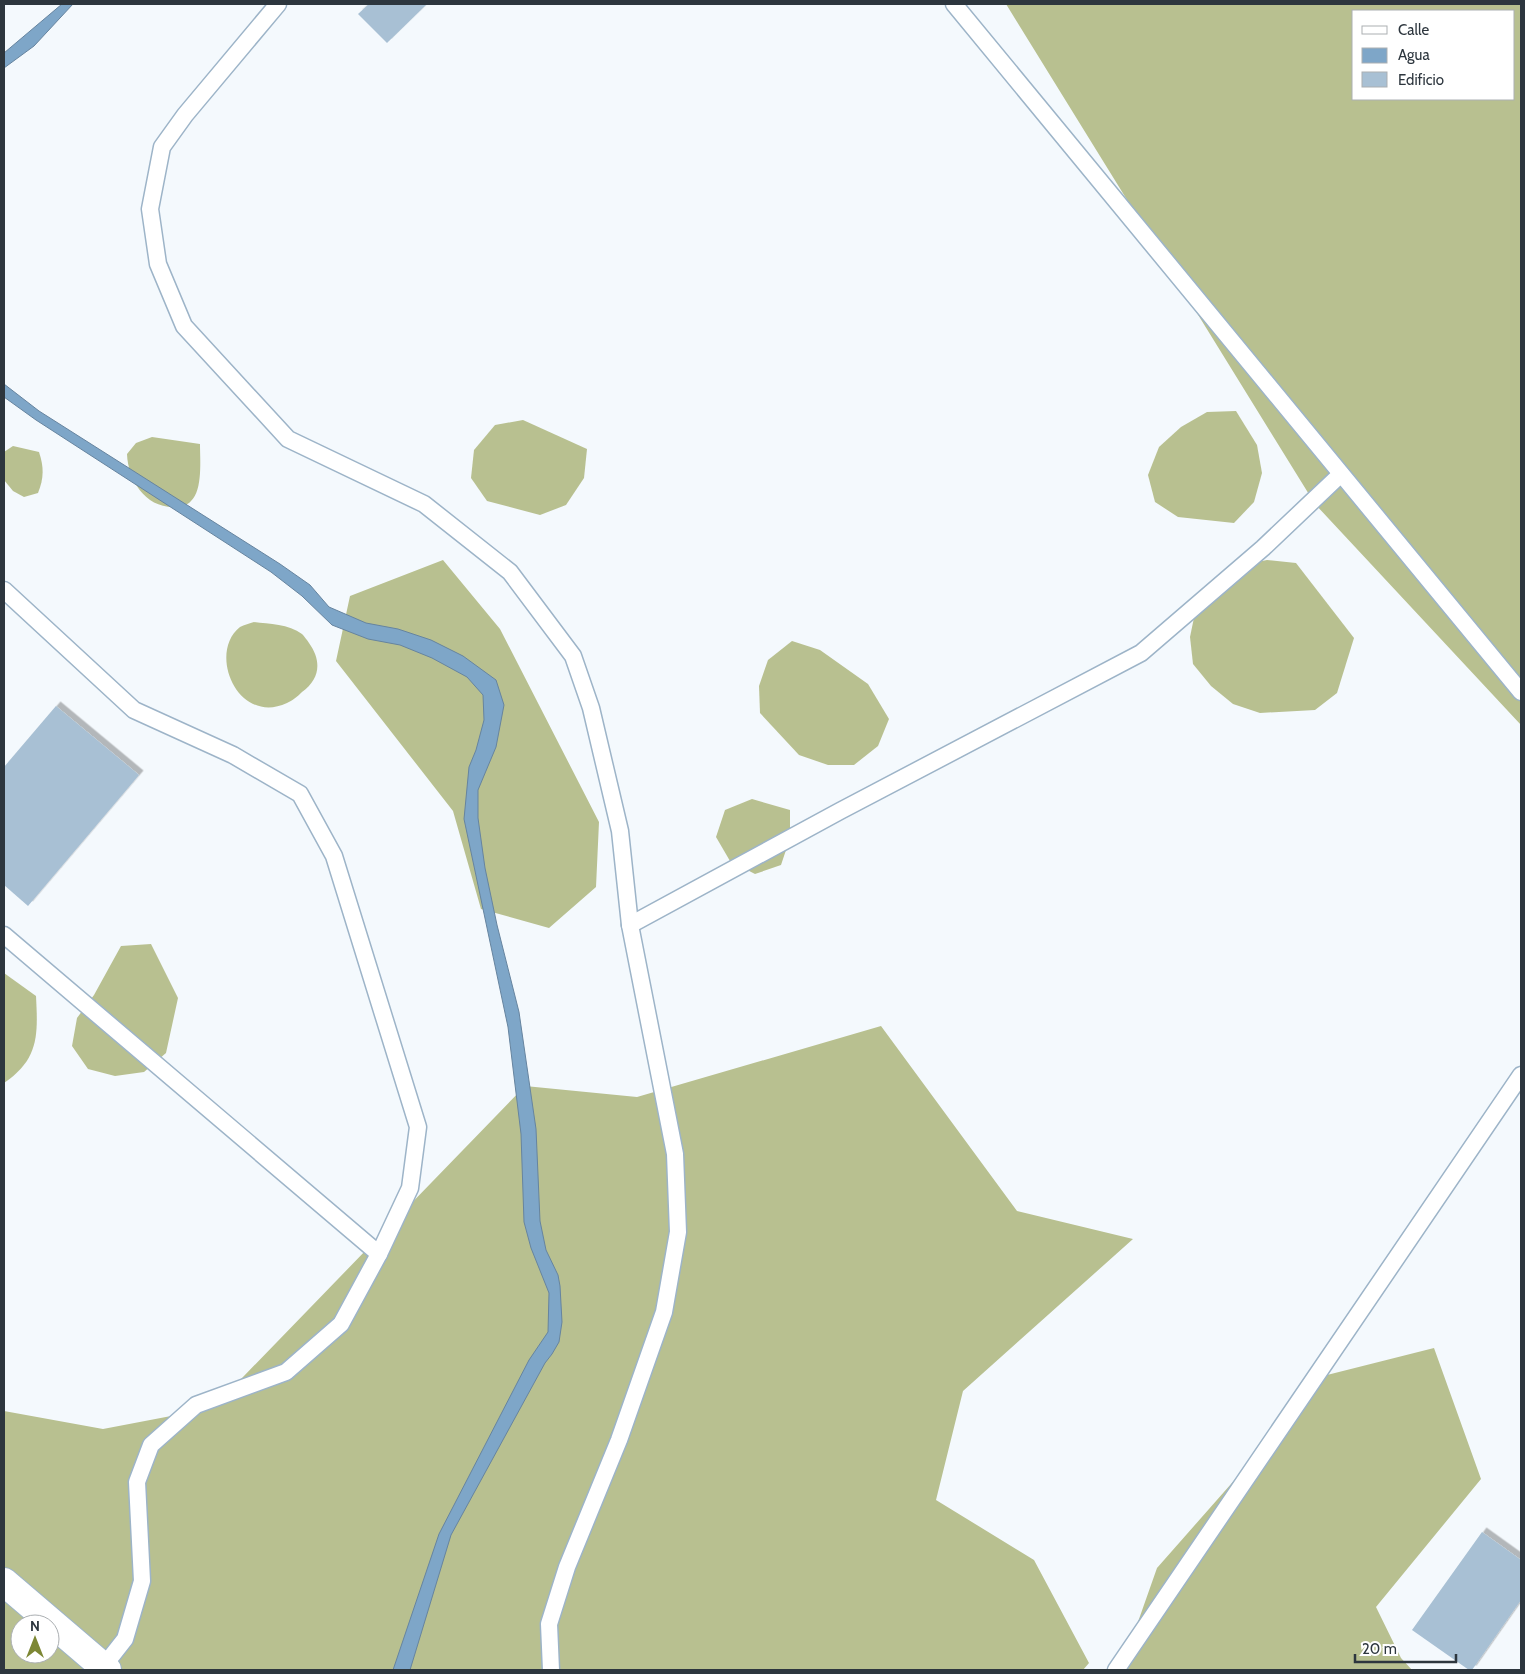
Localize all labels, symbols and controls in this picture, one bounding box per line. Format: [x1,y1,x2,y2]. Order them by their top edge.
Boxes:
legend [1352,10,1515,100]
text: Calle [1398,21,1429,39]
text: Agua [1398,46,1430,64]
text: Edificio [1398,71,1444,89]
north arrow [10,1614,60,1664]
text: N [30,1617,40,1635]
scale bar [1355,1632,1456,1664]
text: 20 m [1362,1640,1397,1658]

